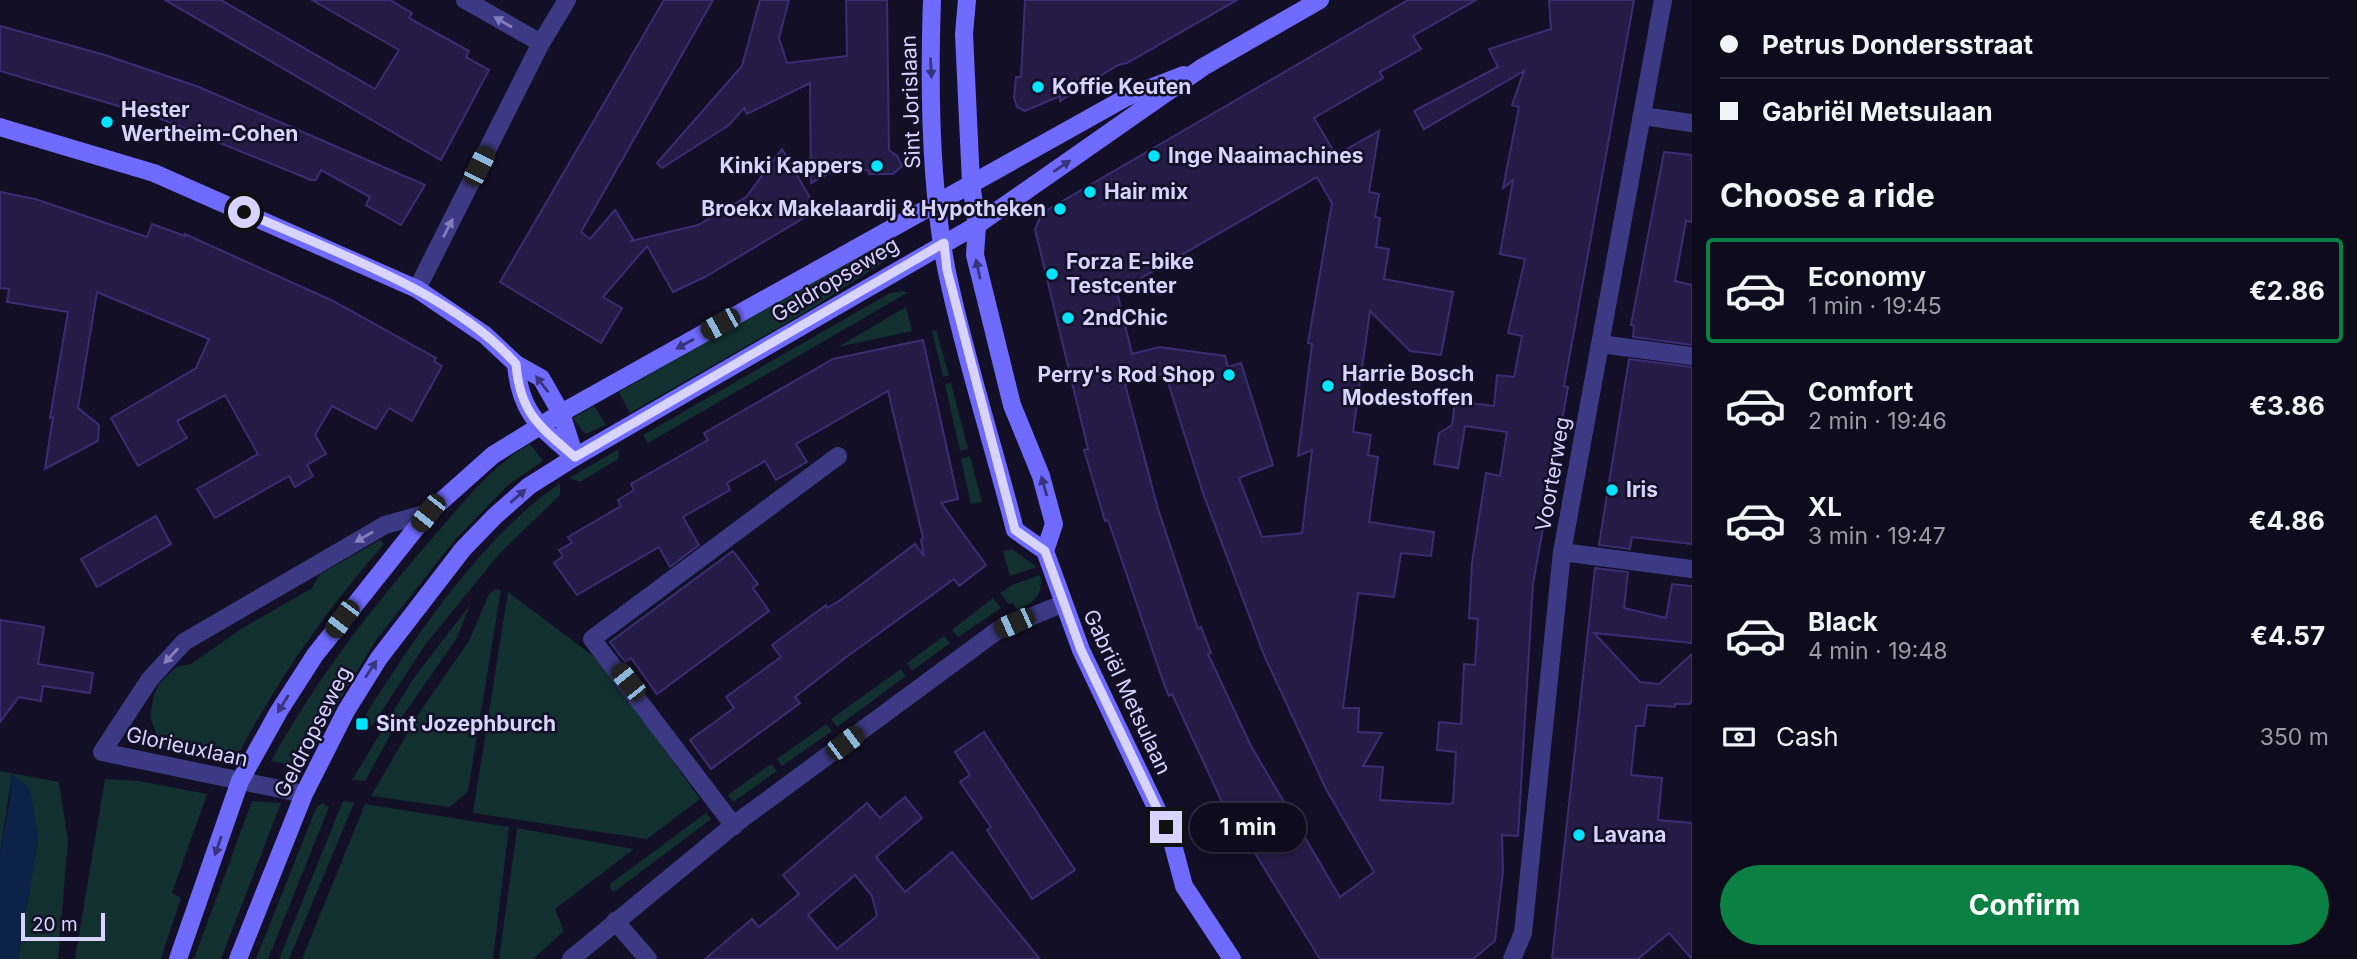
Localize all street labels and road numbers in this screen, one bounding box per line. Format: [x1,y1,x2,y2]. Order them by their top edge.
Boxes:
street label: Sint Jorislaan [896,35,925,169]
street label: Geldropseweg [767,232,903,327]
street label: Voorterweg [1530,415,1575,533]
street label: Gabriël Metsulaan [1078,605,1177,778]
street label: Geldropseweg [269,662,356,801]
street label: Glorieuxlaan [124,721,250,772]

